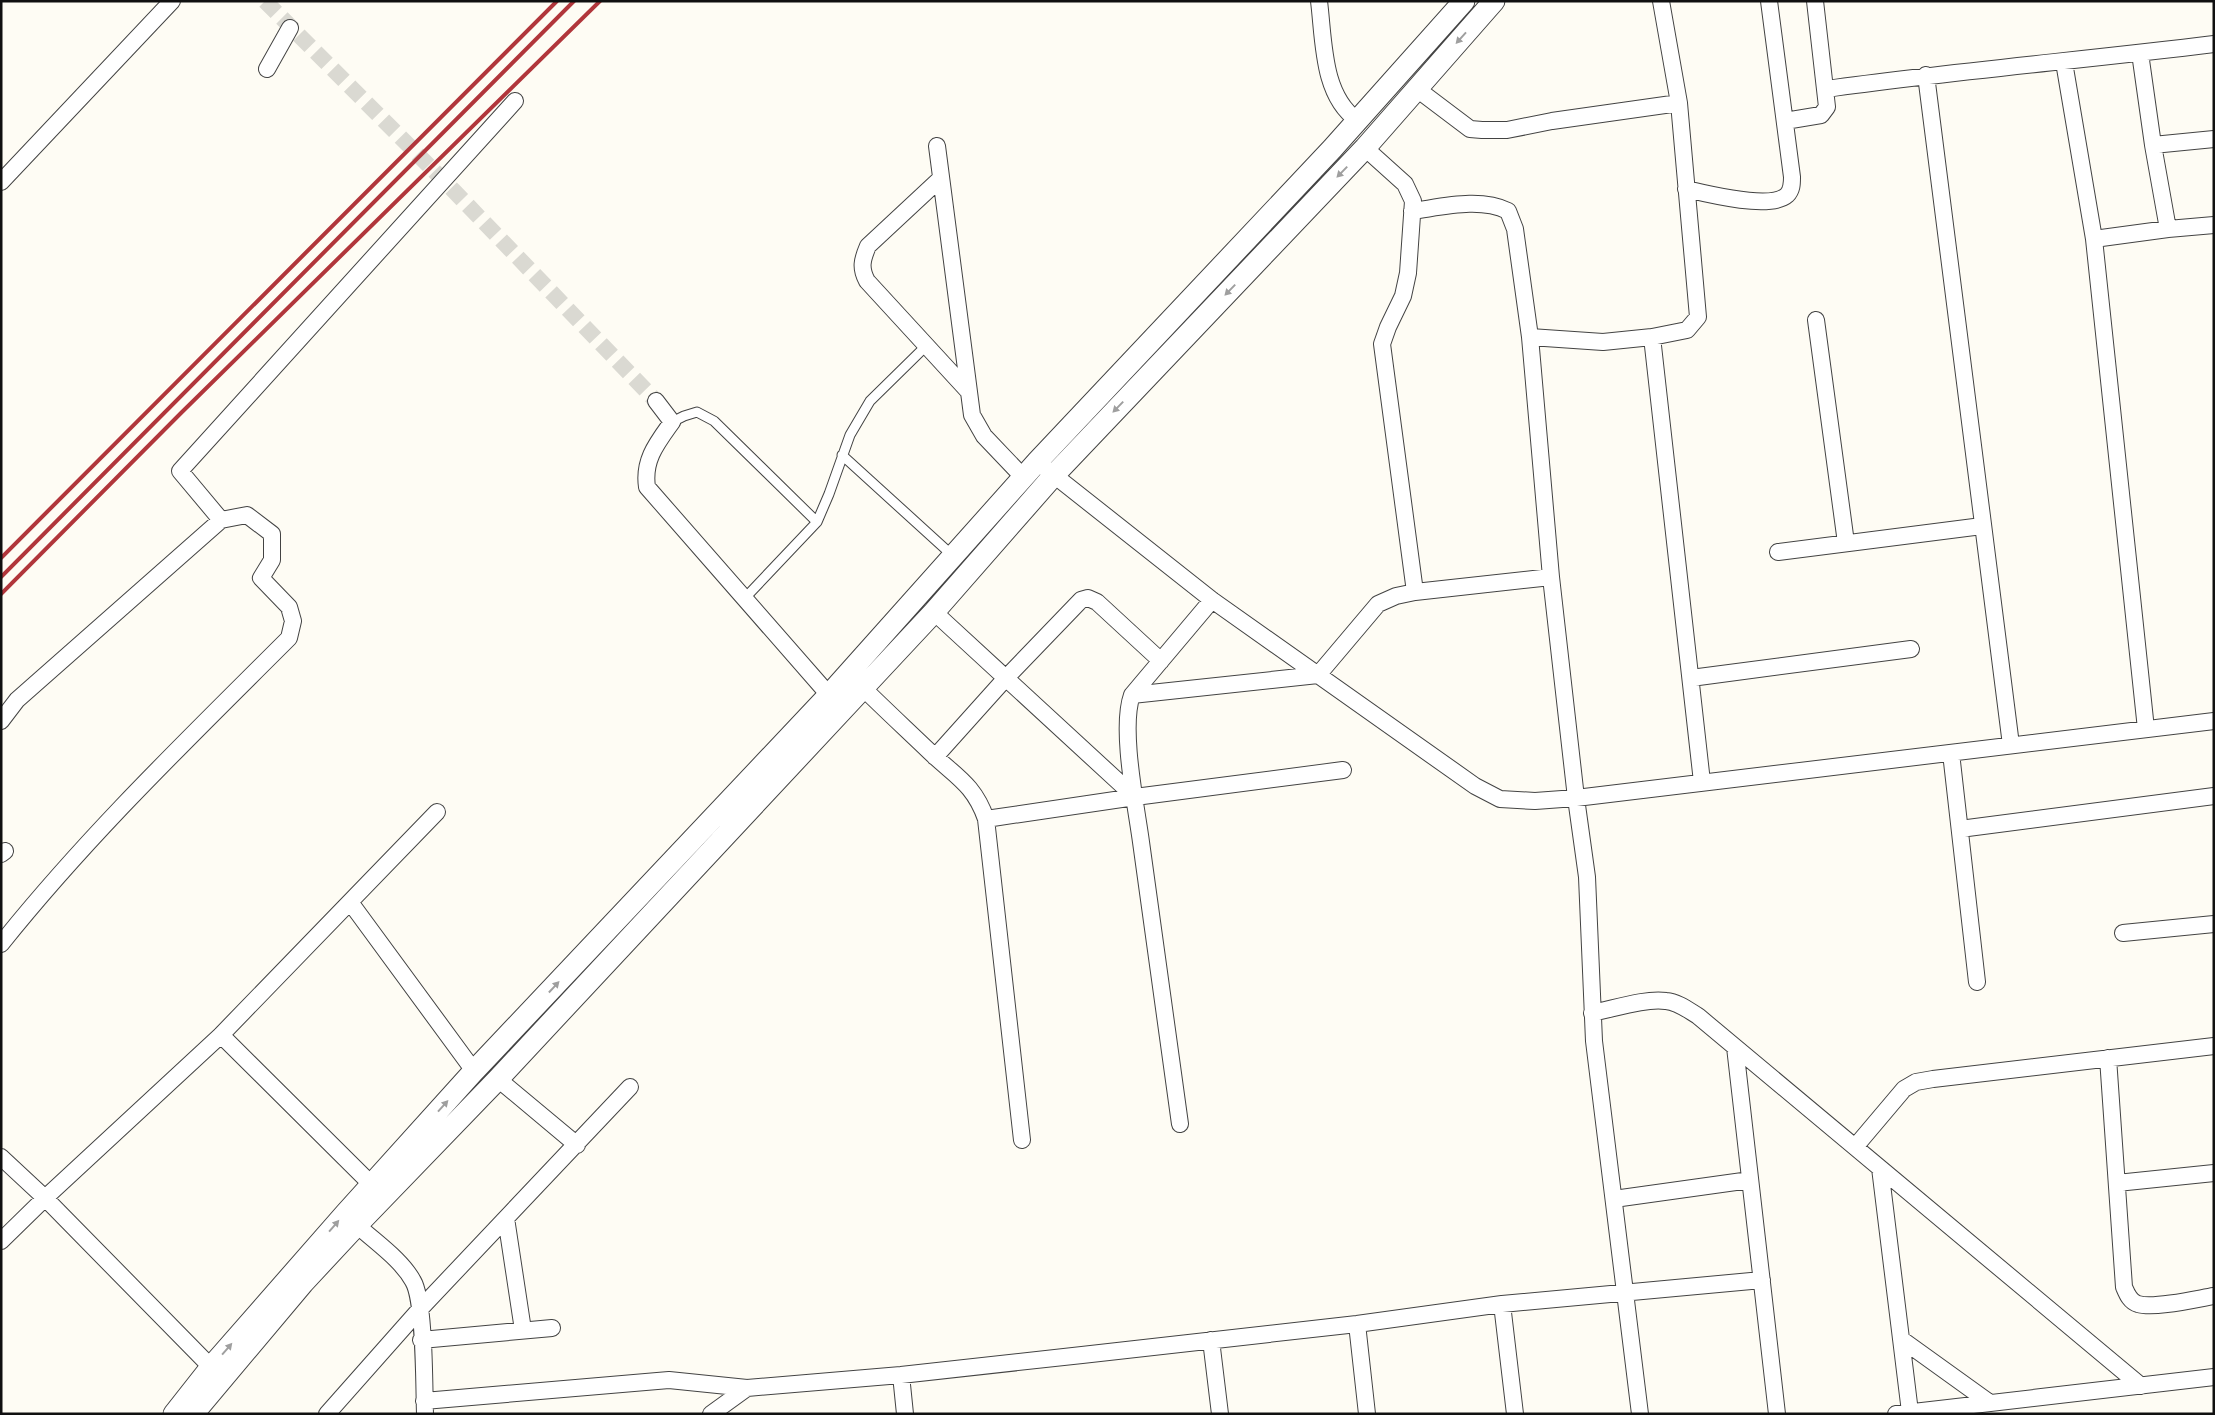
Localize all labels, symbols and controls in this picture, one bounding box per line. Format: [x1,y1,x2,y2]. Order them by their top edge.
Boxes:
one-way arrow [1456,31,1467,44]
one-way arrow [1336,166,1348,178]
one-way arrow [1224,283,1236,295]
one-way arrow [1112,401,1124,413]
one-way arrow [548,981,560,993]
one-way arrow [437,1100,449,1112]
one-way arrow [328,1221,340,1233]
one-way arrow [221,1343,233,1355]

